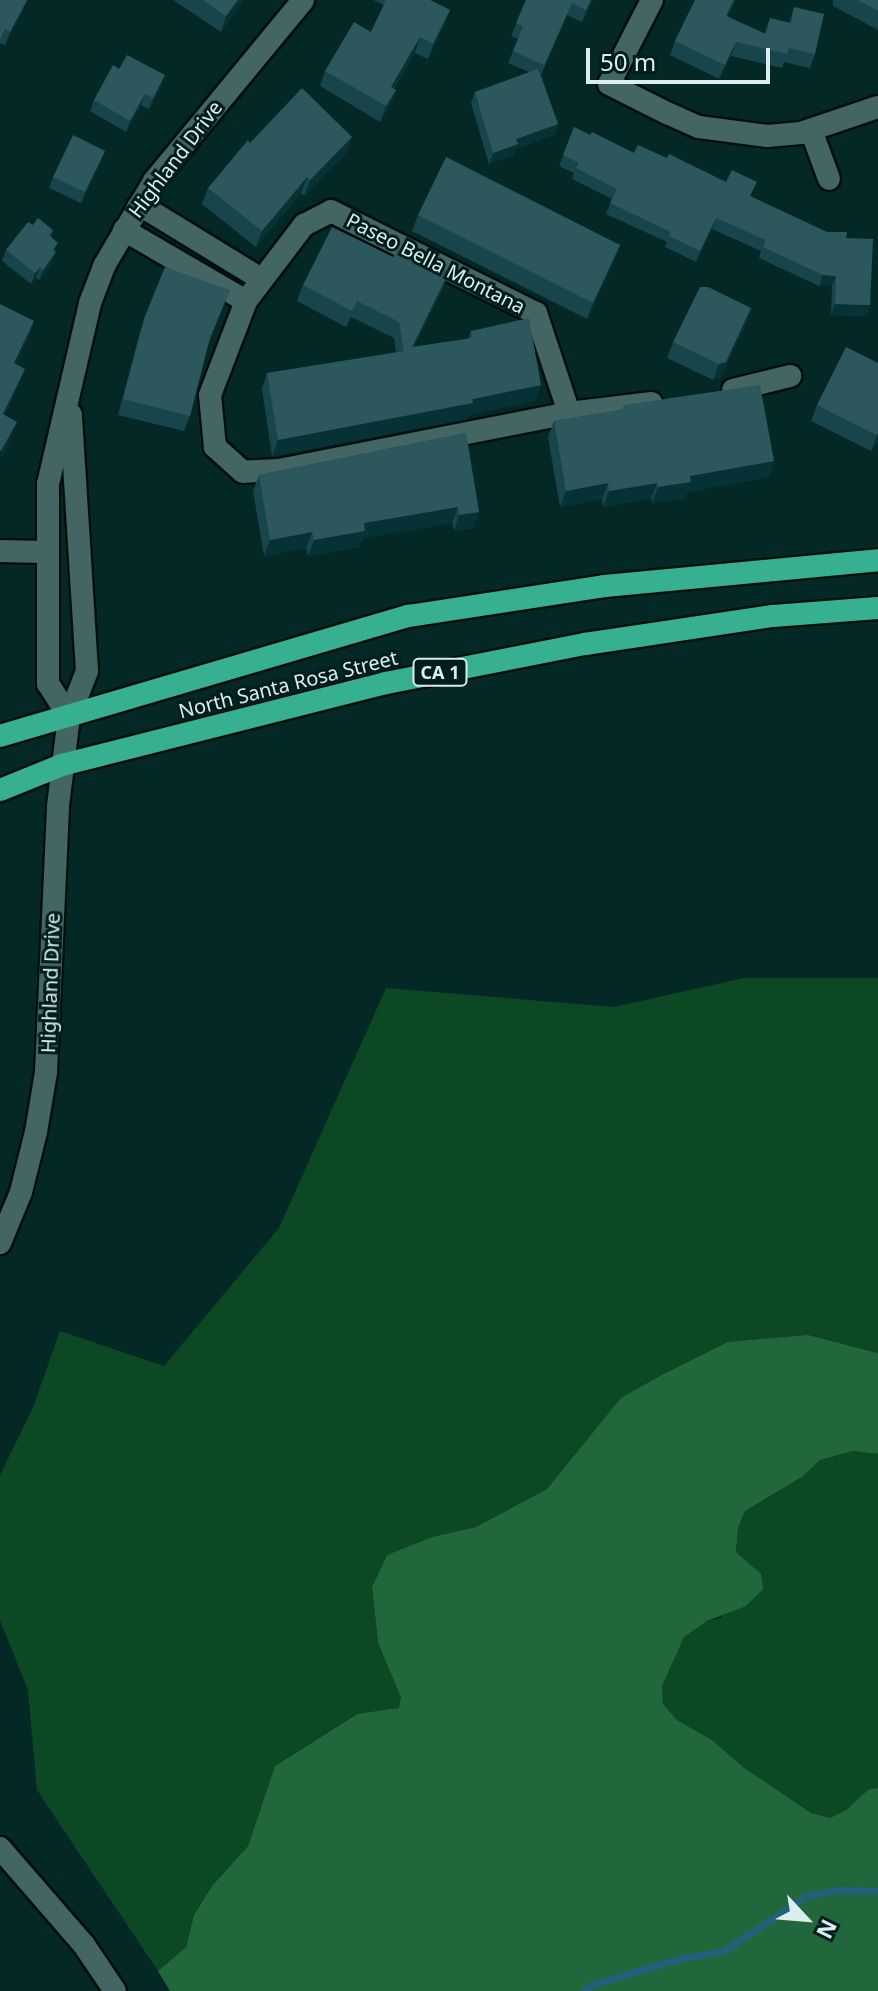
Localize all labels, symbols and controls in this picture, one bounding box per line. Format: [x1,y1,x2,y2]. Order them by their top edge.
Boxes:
scale bar [590,32,774,82]
text: 50 m [600,45,656,78]
street label: Highland Drive [123,96,227,222]
street label: Paseo Bella Montana [343,208,529,318]
street label: North Santa Rosa Street [176,645,400,723]
road number: CA 1 [412,658,468,686]
street label: Highland Drive [36,912,64,1054]
north arrow [766,1879,846,1959]
text: N [810,1915,845,1944]

